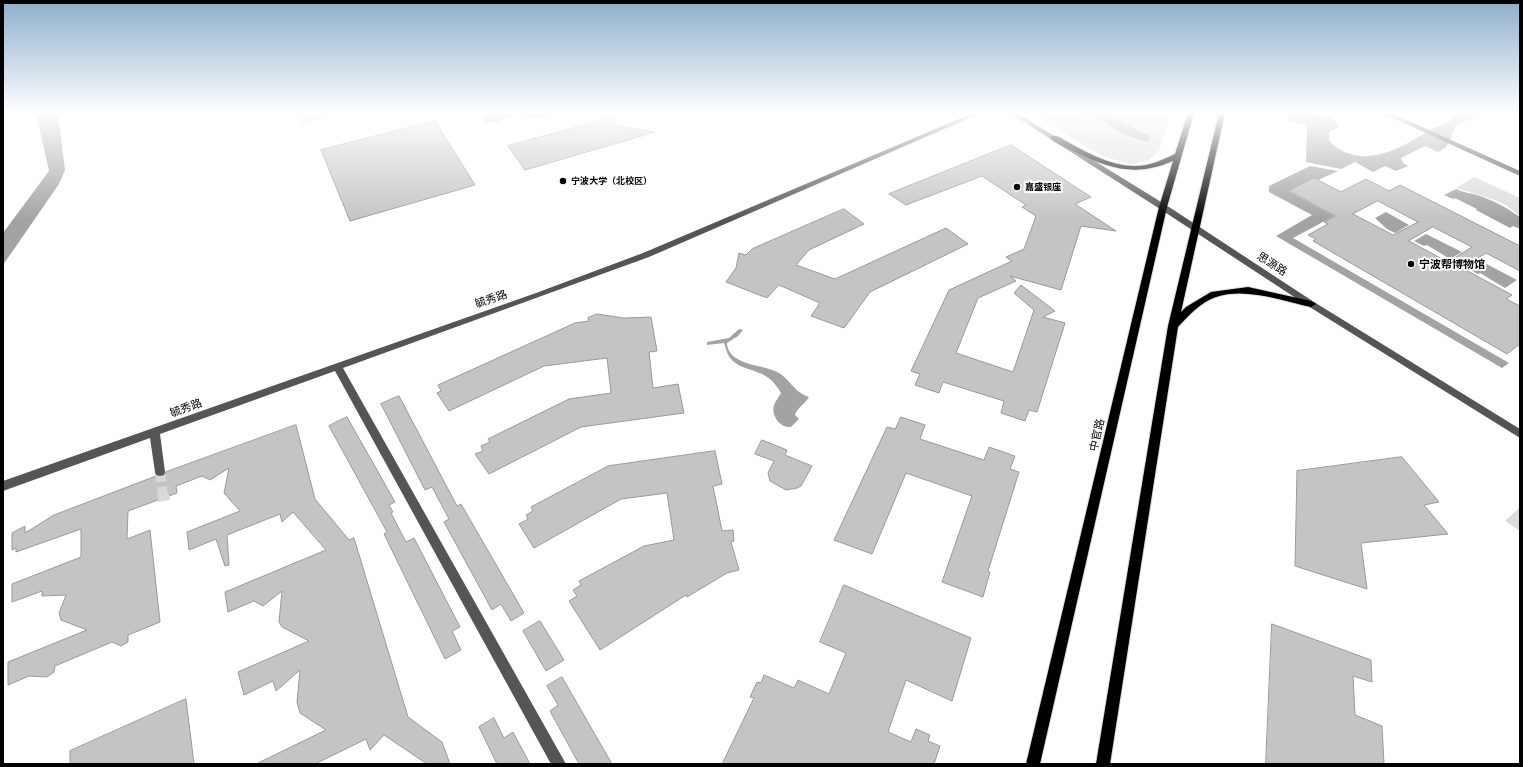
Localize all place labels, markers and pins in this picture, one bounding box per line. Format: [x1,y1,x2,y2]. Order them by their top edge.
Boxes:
marker: 宁波大学（北校区） [558,176,568,186]
place label: 宁波大学（北校区） [571,176,652,186]
marker: 嘉盛银座 [1012,182,1022,192]
place label: 嘉盛银座 [1025,182,1061,192]
place label: 宁波帮博物馆 [1419,257,1485,271]
marker: 宁波帮博物馆 [1406,259,1416,269]

